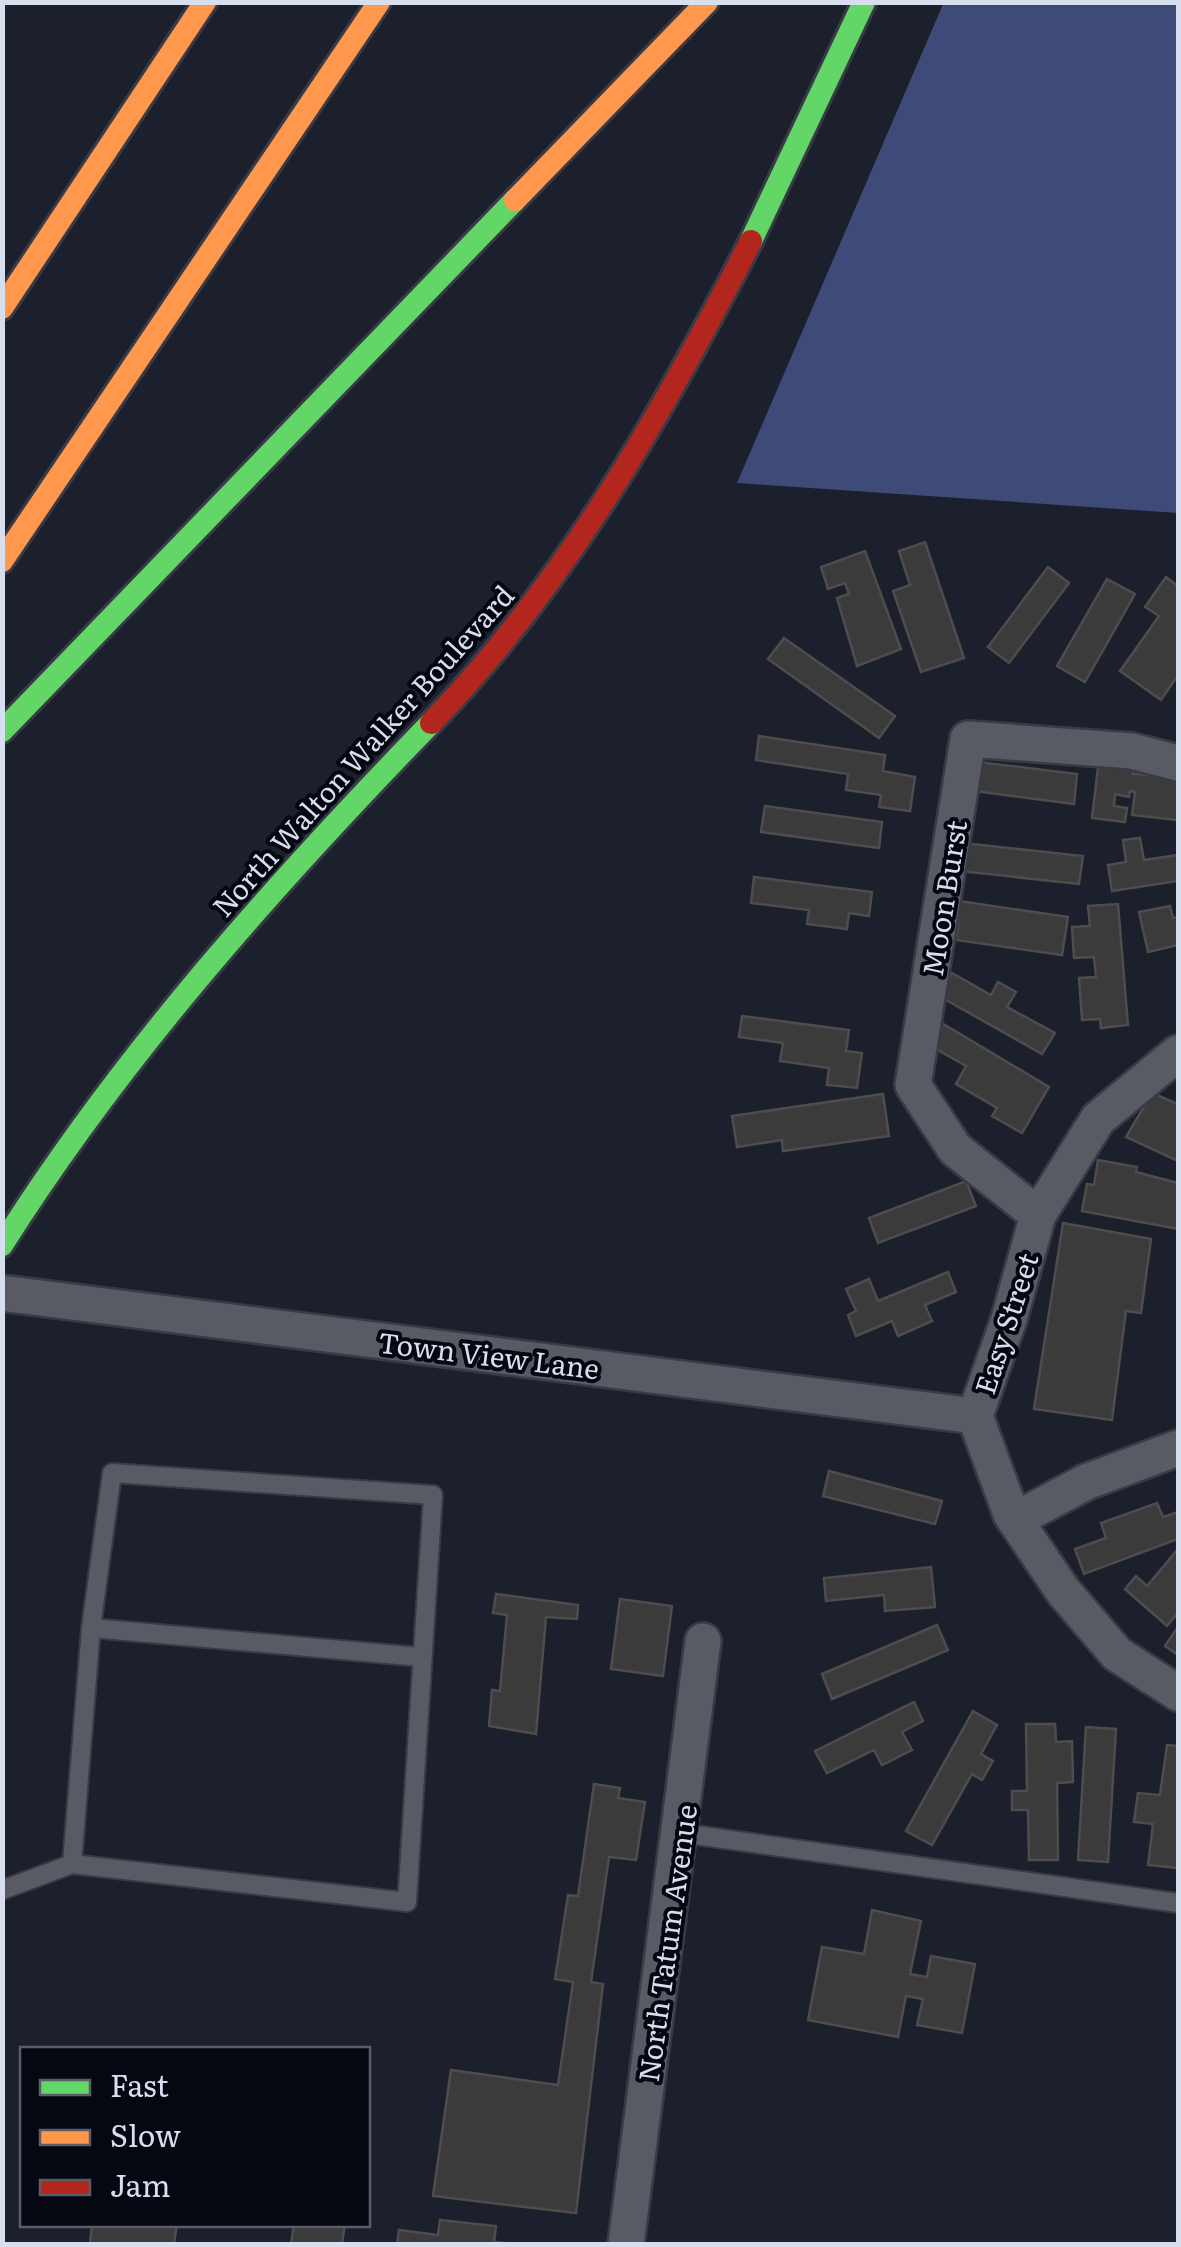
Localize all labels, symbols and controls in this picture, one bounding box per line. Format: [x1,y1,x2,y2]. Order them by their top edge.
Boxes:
street label: North Walton Walker Boulevard [201,575,523,925]
street label: Moon Burst [910,816,976,979]
street label: Easy Street [962,1246,1048,1399]
street label: Town View Lane [376,1320,602,1388]
street label: North Tatum Avenue [626,1802,706,2084]
legend [20,2047,370,2227]
text: Fast [110,2062,169,2106]
text: Slow [110,2112,181,2156]
text: Jam [110,2162,170,2206]

